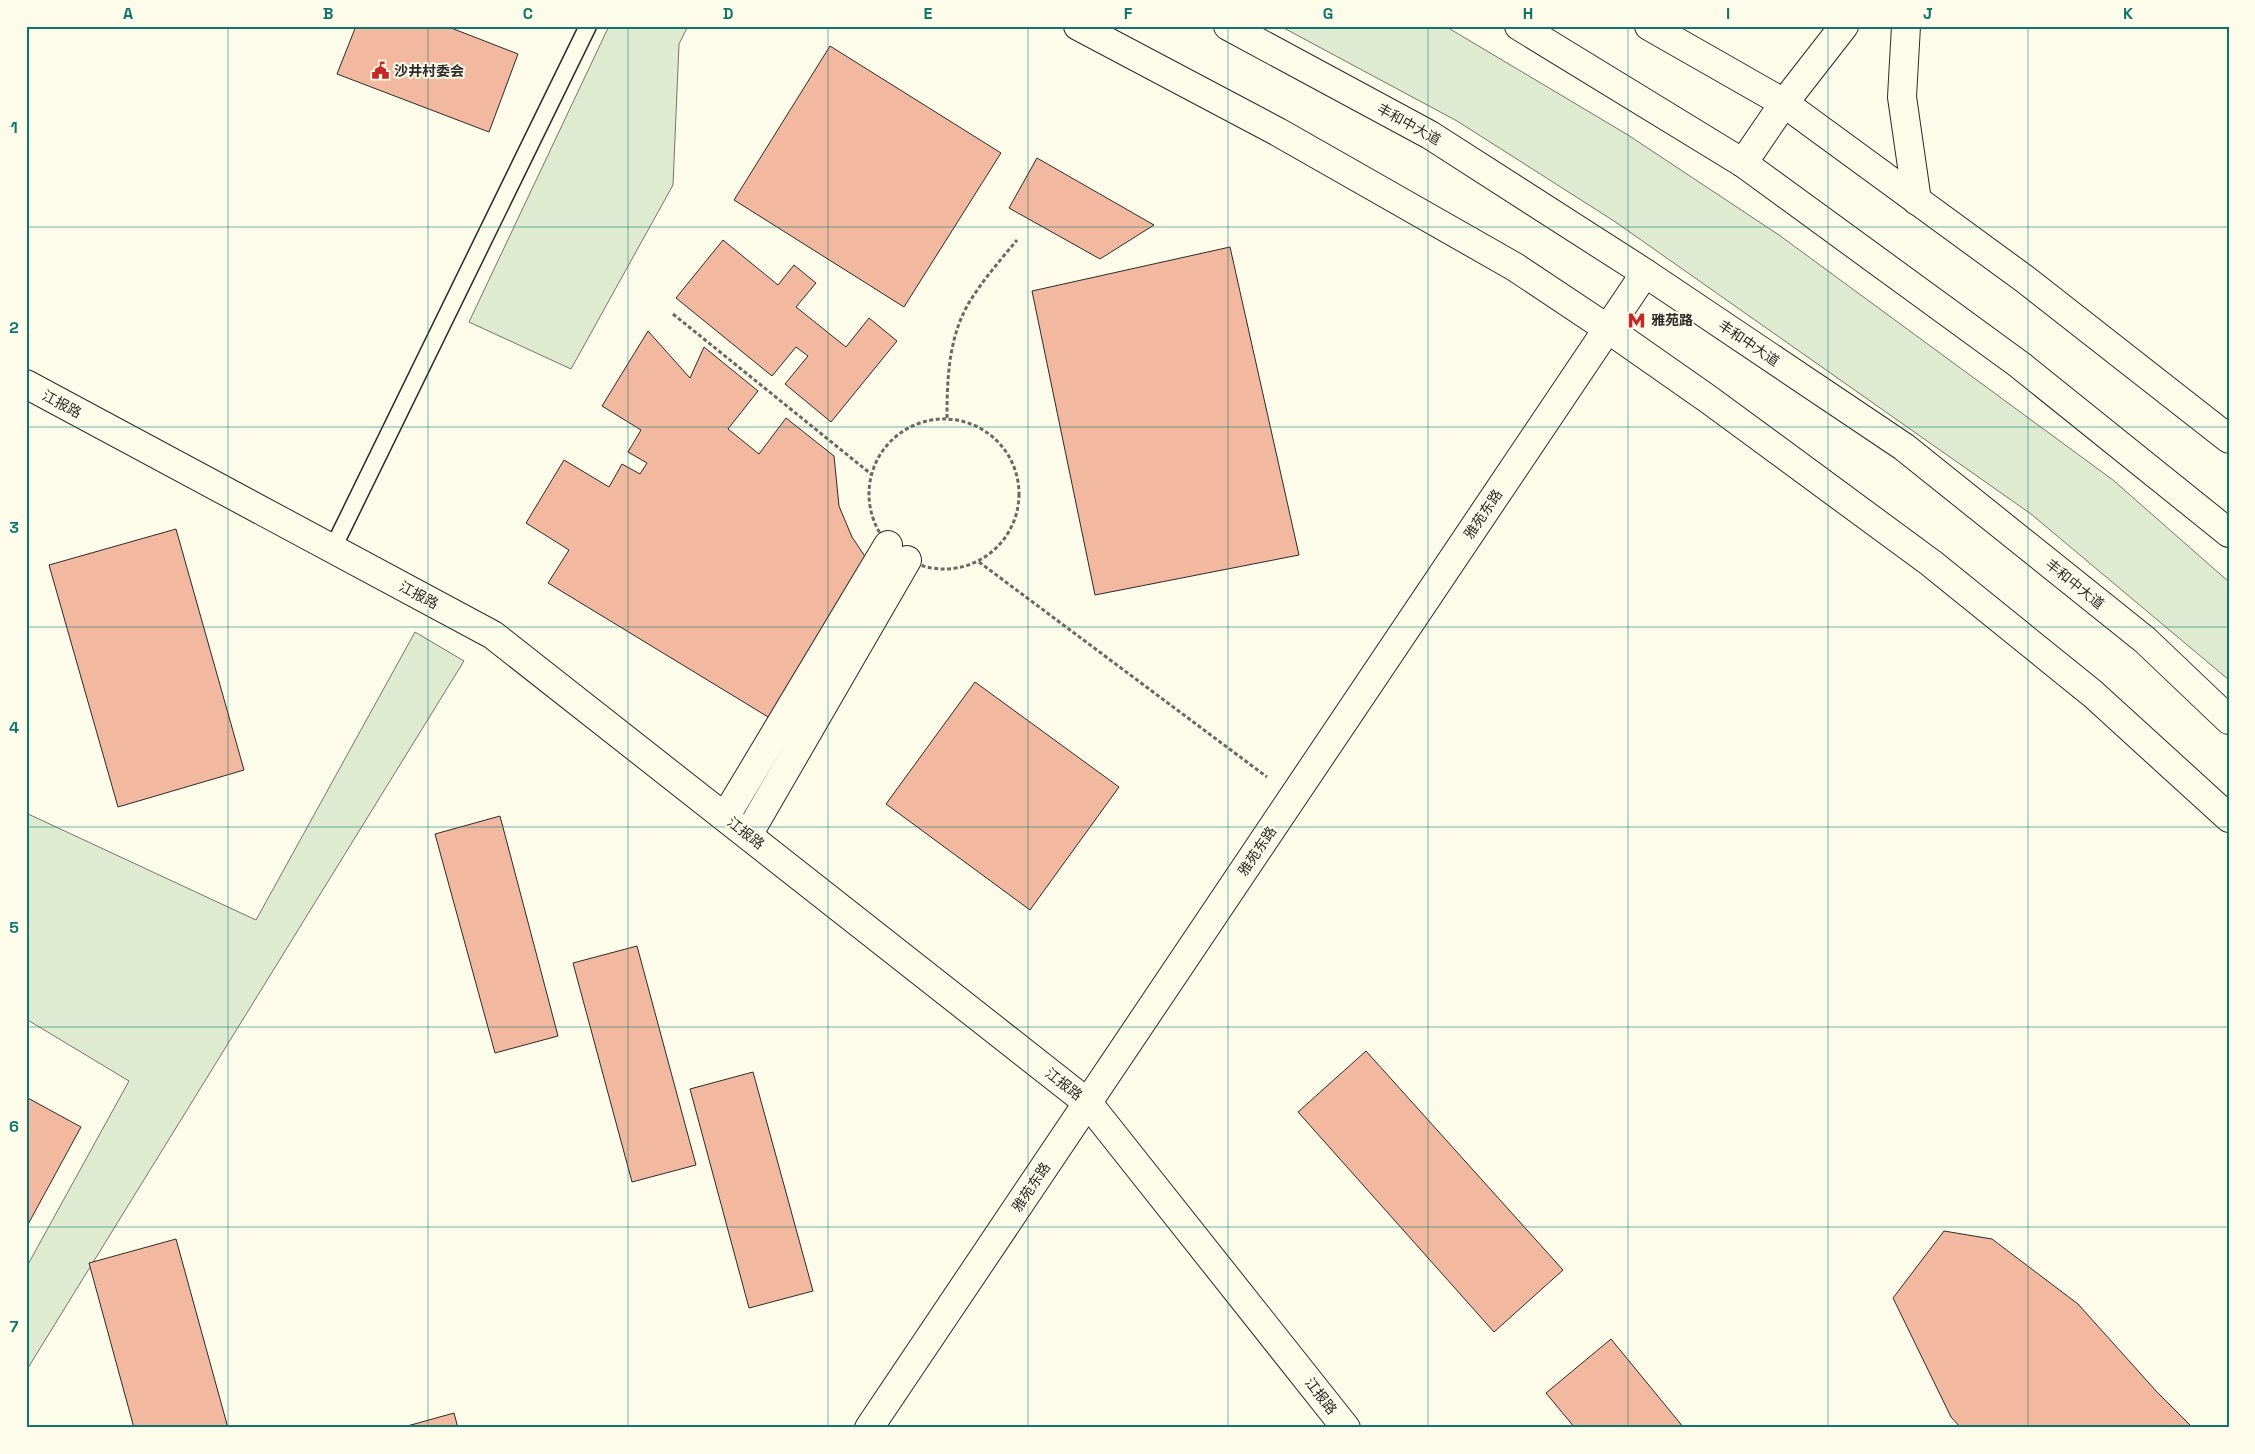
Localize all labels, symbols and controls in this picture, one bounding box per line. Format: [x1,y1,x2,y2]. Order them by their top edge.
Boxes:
text: A [123,3,133,24]
text: B [323,3,333,24]
text: C [523,3,533,24]
text: D [723,3,733,24]
text: E [924,3,933,24]
text: F [1124,3,1133,24]
text: G [1323,3,1333,24]
text: H [1523,3,1533,24]
text: I [1726,3,1730,24]
text: J [1923,3,1933,24]
text: K [2123,3,2133,24]
public building icon: 沙井村委会 [370,61,390,81]
place label: 沙井村委会 [394,62,464,80]
street label: 丰和中大道 [1374,99,1444,149]
text: 1 [10,117,18,138]
metro station icon: 雅苑路 [1627,310,1647,330]
place label: 雅苑路 [1651,311,1693,329]
street label: 丰和中大道 [1715,316,1783,370]
text: 2 [9,317,19,338]
street label: 江报路 [39,386,85,422]
street label: 雅苑东路 [1460,486,1506,542]
text: 3 [9,517,19,538]
street label: 丰和中大道 [2042,555,2108,613]
street label: 江报路 [396,577,442,613]
text: 4 [9,717,19,738]
street label: 江报路 [724,813,768,853]
street label: 雅苑东路 [1234,823,1280,879]
text: 5 [9,917,19,938]
street label: 江报路 [1042,1064,1086,1104]
text: 6 [9,1116,19,1137]
street label: 雅苑东路 [1008,1159,1054,1215]
text: 7 [10,1316,19,1337]
street label: 江报路 [1301,1374,1341,1418]

